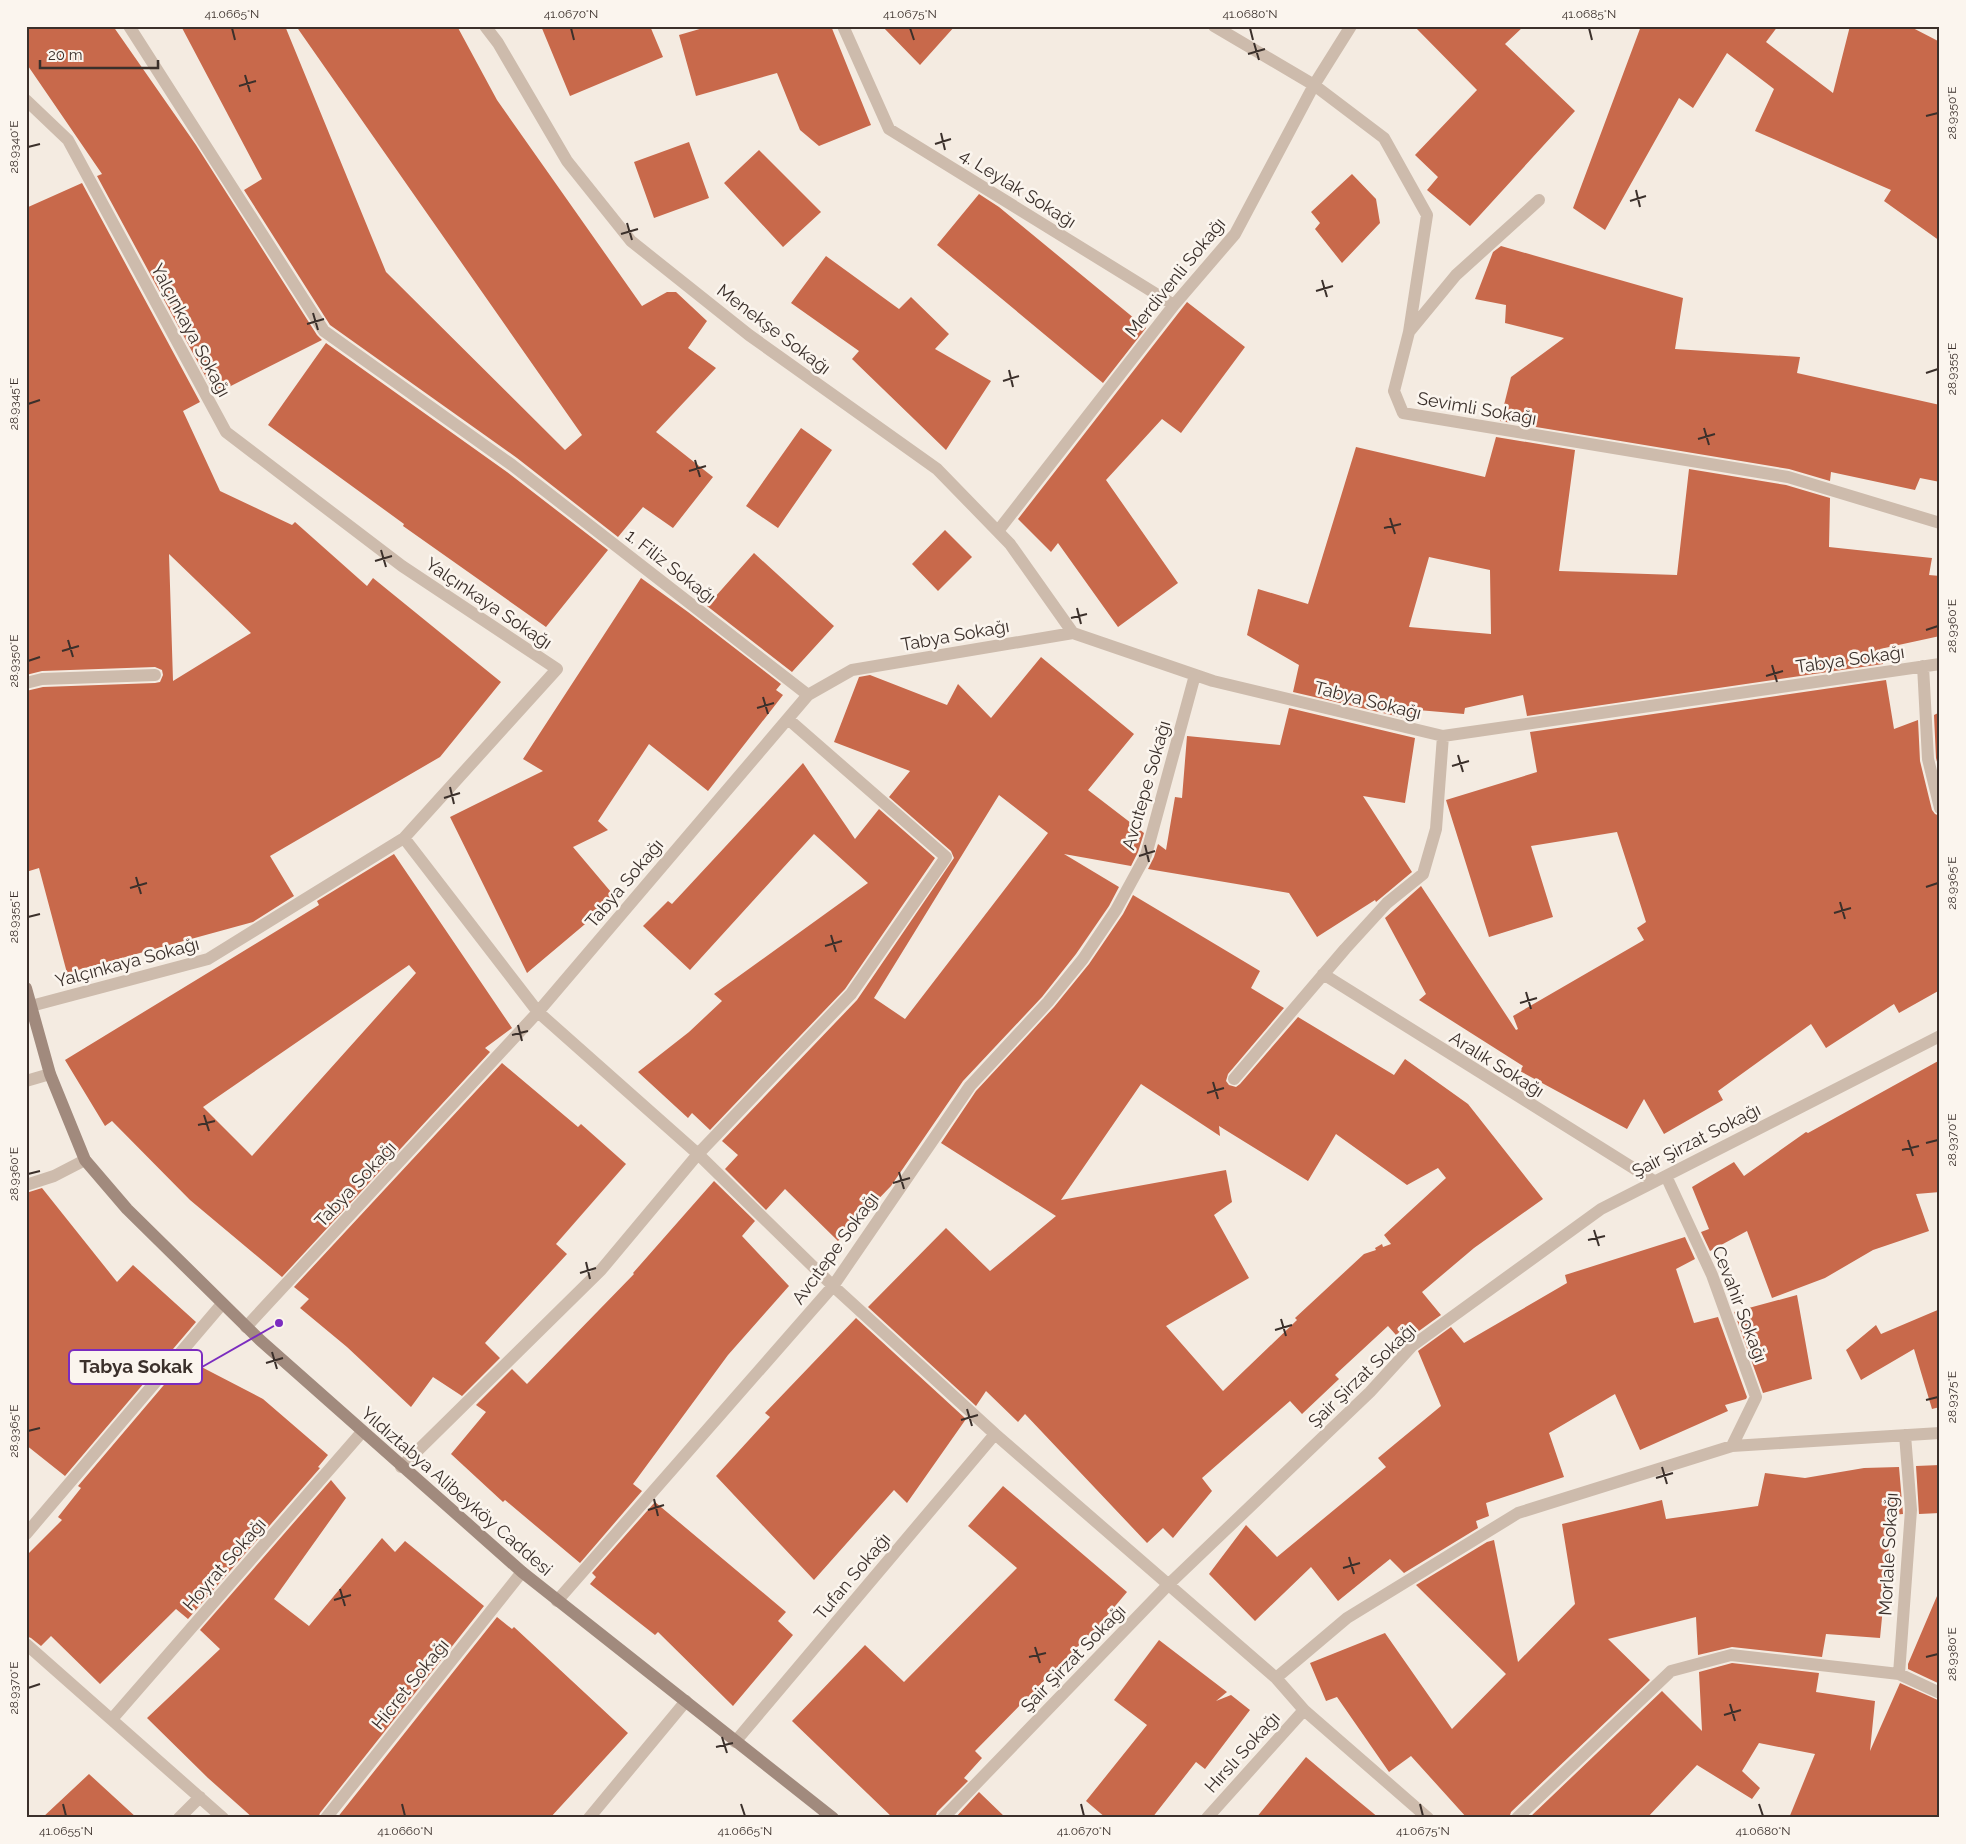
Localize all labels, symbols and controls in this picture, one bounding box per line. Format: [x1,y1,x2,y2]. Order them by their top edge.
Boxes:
text: 41.0665°N [205,7,259,21]
text: 41.0670°N [544,7,598,21]
text: 41.0675°N [883,7,937,21]
text: 41.0680°N [1222,7,1278,21]
text: 41.0685°N [1562,7,1616,21]
scale bar [40,38,158,70]
text: 20 m [48,46,83,64]
text: 28.9350°E [1945,86,1959,140]
text: 28.9340°E [7,120,21,174]
street label: 4. Leylak Sokağı [956,144,1080,232]
street label: Merdivenli Sokağı [1121,213,1229,341]
street label: Yalçınkaya Sokağı [147,260,235,400]
street label: Menekşe Sokağı [713,279,835,379]
text: 28.9355°E [1945,343,1959,395]
text: 28.9345°E [7,378,21,430]
street label: Sevimli Sokağı [1416,387,1538,429]
street label: 1. Filiz Sokağı [622,524,720,608]
street label: Yalçınkaya Sokağı [422,553,556,653]
text: 28.9360°E [1945,599,1959,653]
street label: Tabya Sokağı [899,615,1011,655]
text: 28.9350°E [7,634,21,688]
street label: Tabya Sokağı [1794,641,1906,677]
street label: Tabya Sokağı [1312,677,1424,723]
street label: Avcıtepe Sokağı [1118,718,1174,852]
street label: Tabya Sokağı [581,834,667,932]
text: 28.9365°E [1945,856,1959,910]
text: 28.9355°E [7,891,21,943]
street label: Yalçınkaya Sokağı [53,933,201,991]
street label: Aralık Sokağı [1446,1027,1548,1101]
street label: Şair Şirzat Sokağı [1628,1099,1764,1181]
text: 28.9370°E [1945,1114,1959,1167]
street label: Tabya Sokağı [310,1137,400,1231]
text: 28.9360°E [7,1147,21,1201]
street label: Avcıtepe Sokağı [787,1188,883,1308]
street label: Cevahir Sokağı [1708,1243,1772,1365]
street label: Şair Şirzat Sokağı [1304,1318,1420,1432]
callout: Tabya Sokak [69,1350,202,1384]
text: Tabya Sokak [79,1355,193,1377]
text: 28.9375°E [1945,1371,1959,1423]
street label: Yıldıztabya Alibeyköy Caddesi [357,1402,557,1580]
text: 28.9365°E [7,1404,21,1458]
street label: Morlale Sokağı [1874,1492,1902,1616]
street label: Hoyrat Sokağı [178,1513,270,1615]
street label: Tufan Sokağı [810,1528,894,1624]
street label: Şair Şirzat Sokağı [1016,1600,1130,1716]
text: 28.9380°E [1945,1627,1959,1681]
street label: Hicret Sokağı [367,1635,453,1733]
text: 28.9370°E [7,1662,21,1715]
street label: Hırslı Sokağı [1200,1707,1284,1797]
text: 41.0655°N [39,1824,93,1838]
text: 41.0660°N [377,1824,433,1838]
text: 41.0665°N [718,1824,772,1838]
text: 41.0670°N [1057,1824,1111,1838]
text: 41.0675°N [1396,1824,1450,1838]
text: 41.0680°N [1735,1824,1791,1838]

